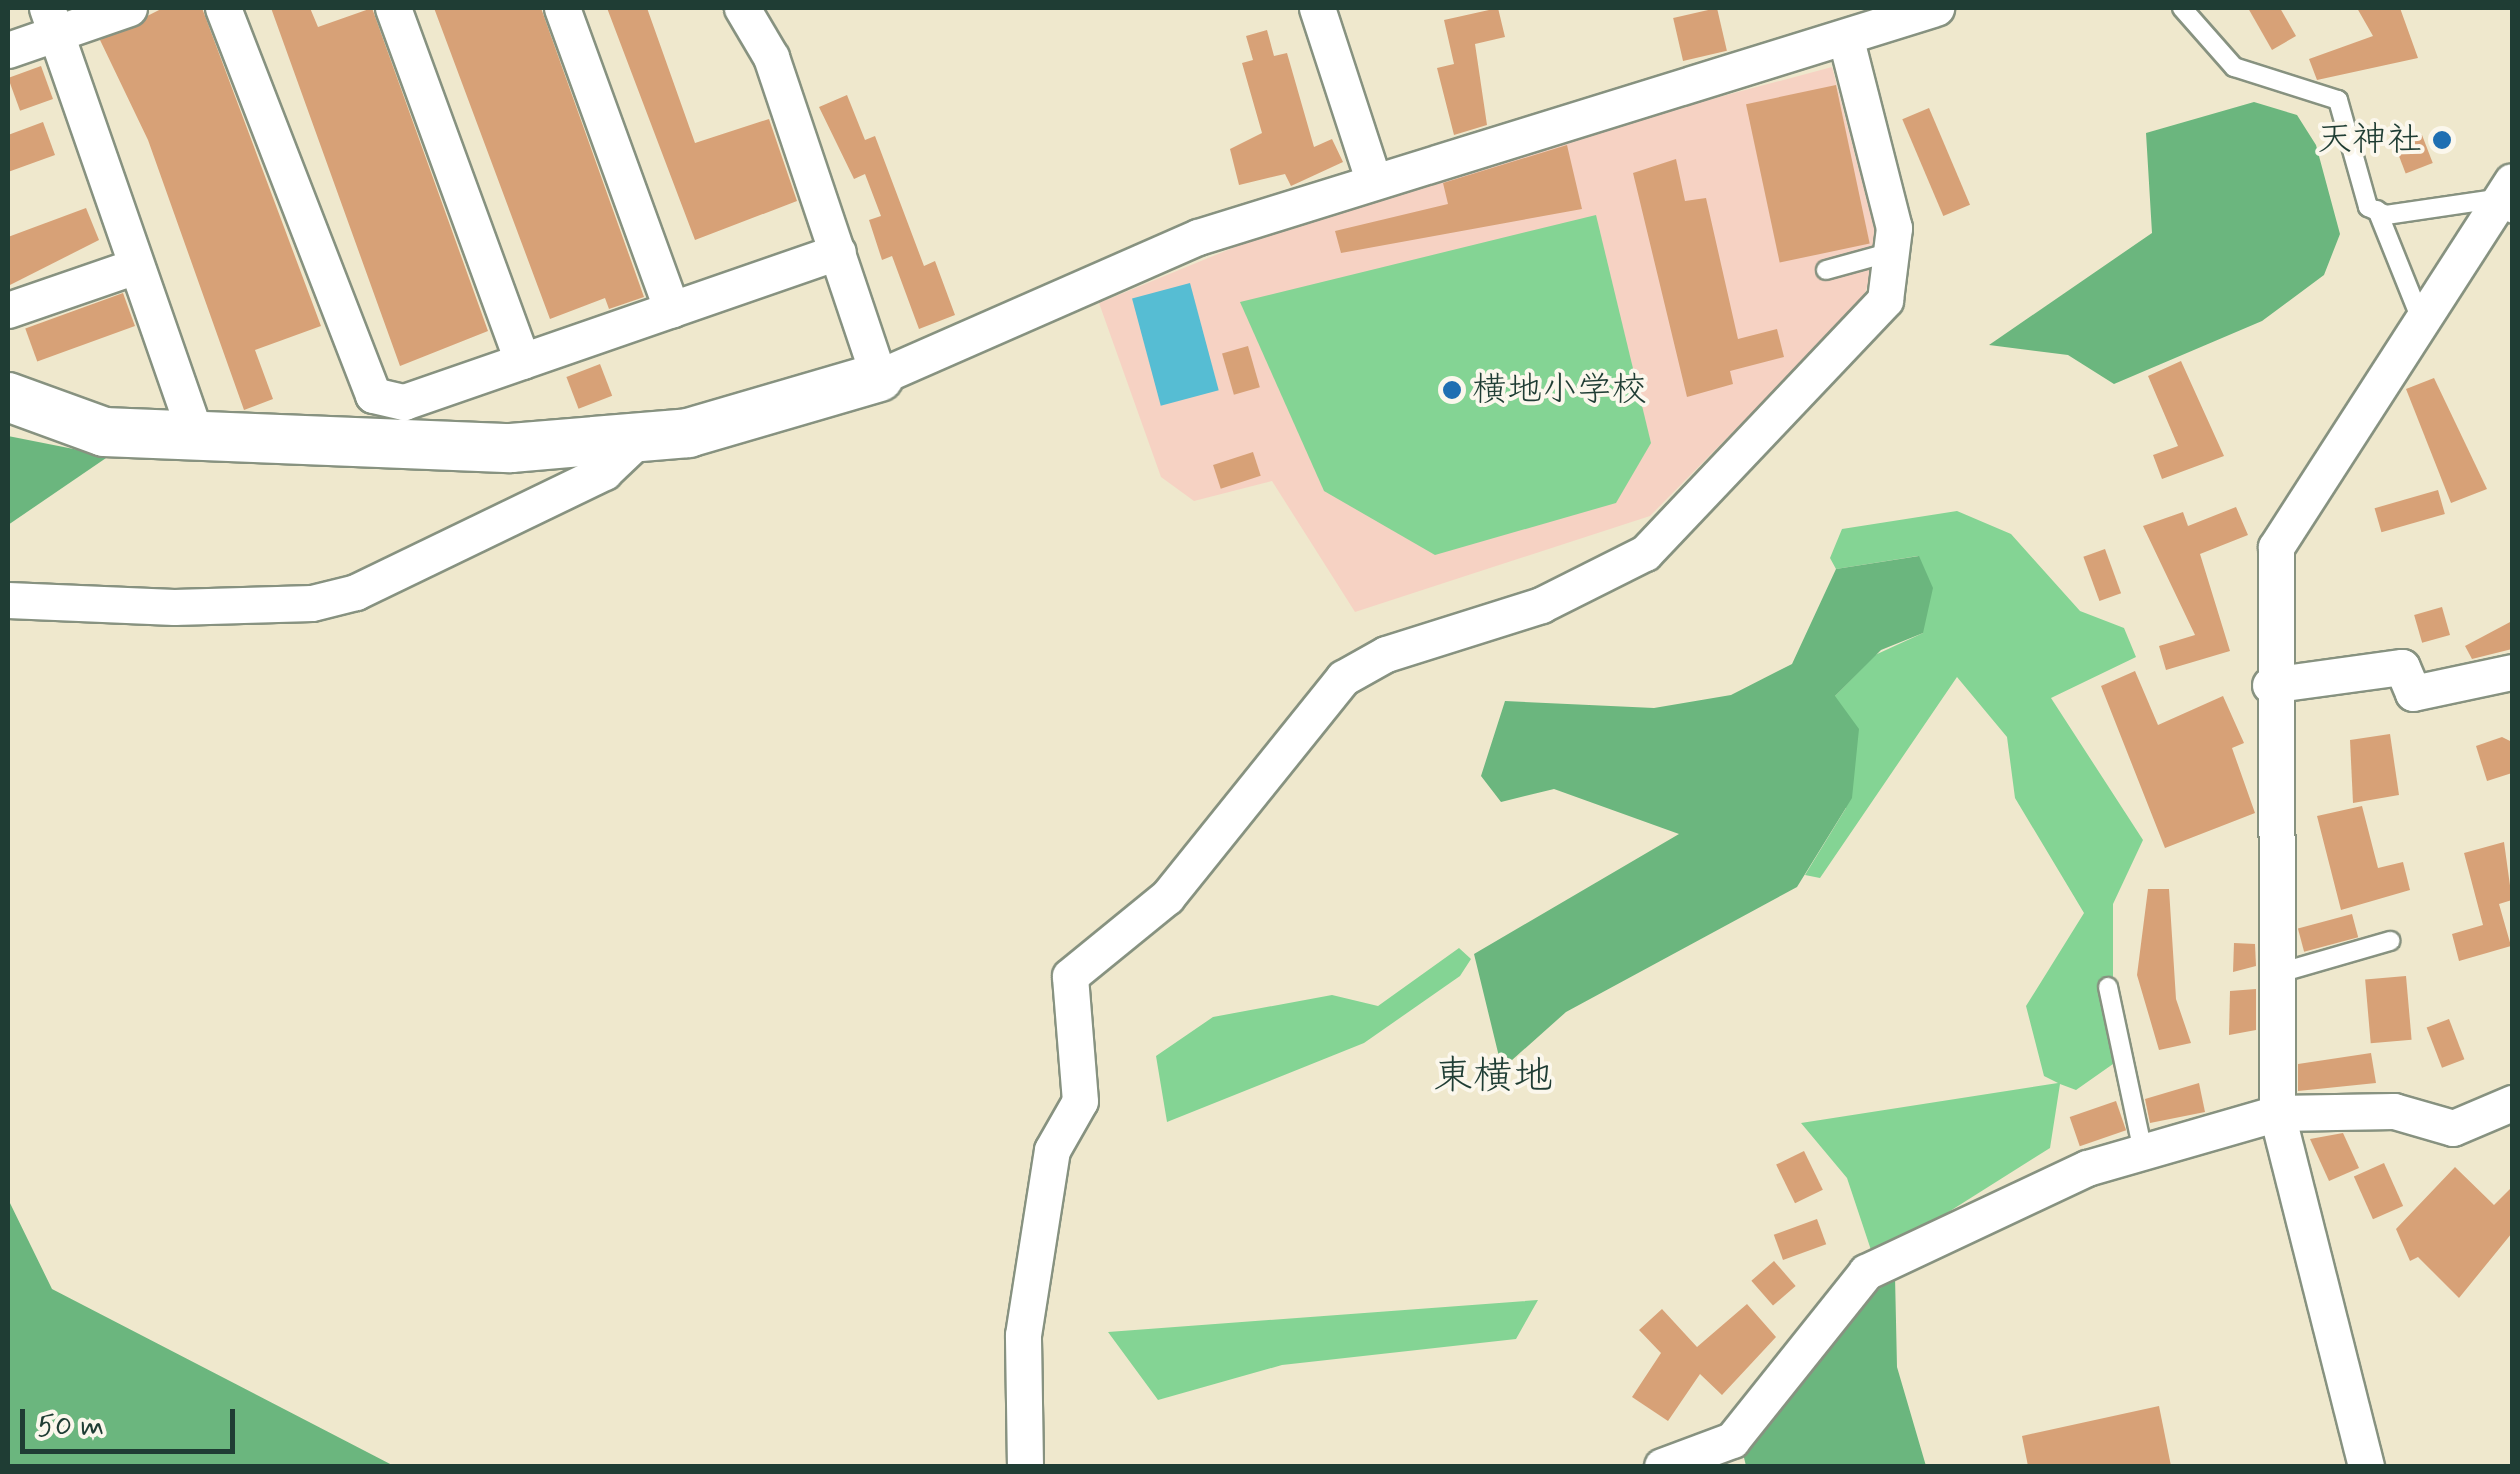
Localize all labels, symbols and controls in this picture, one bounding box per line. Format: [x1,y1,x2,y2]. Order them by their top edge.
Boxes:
place label: 天神社 [2317,119,2422,161]
marker: 天神社 [2431,129,2453,151]
place label: 横地小学校 [1472,369,1647,411]
marker: 横地小学校 [1441,379,1463,401]
district label: 東横地 [1433,1053,1553,1101]
scale bar [25,1389,240,1451]
text: 50 m [37,1407,104,1446]

